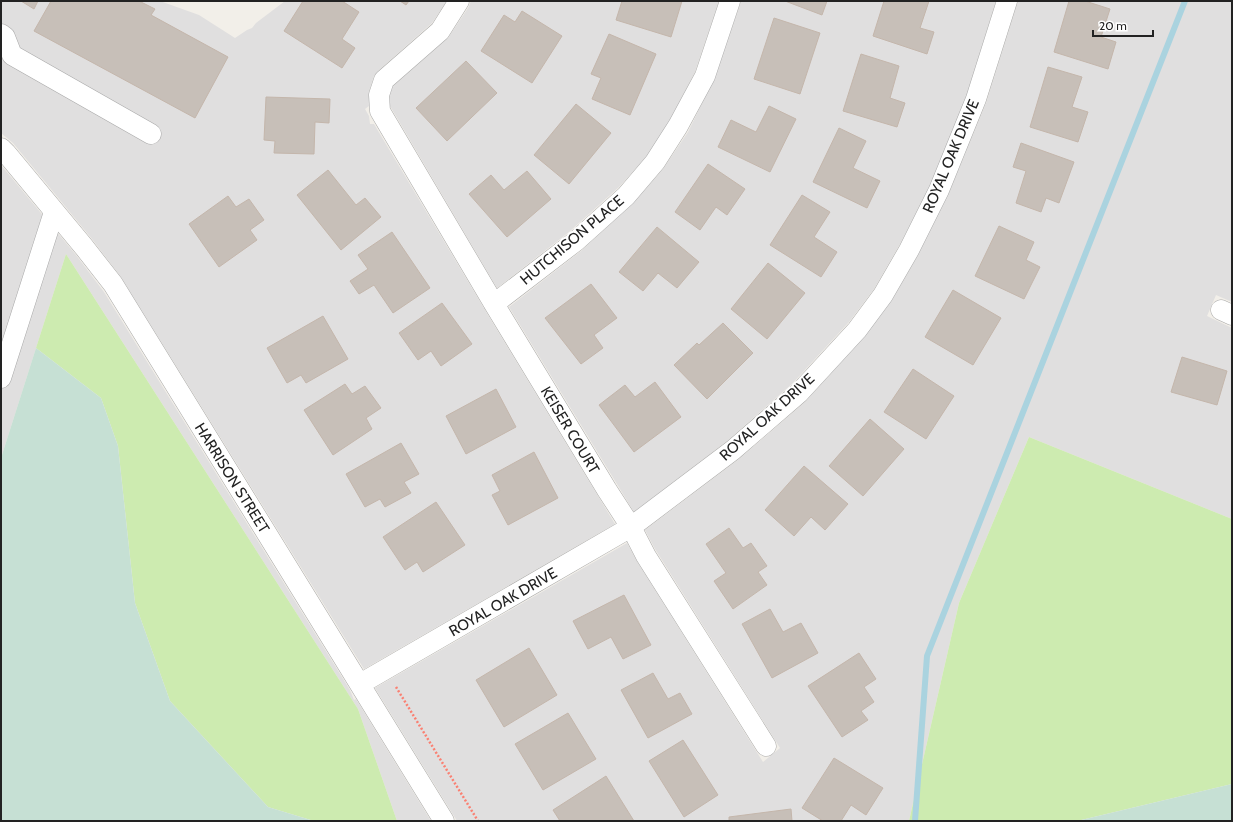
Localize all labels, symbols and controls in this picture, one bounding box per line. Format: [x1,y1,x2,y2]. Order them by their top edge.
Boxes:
scale bar [1093,12,1153,38]
text: 20 m [1099,18,1127,33]
street label: ROYAL OAK DRIVE [919,97,983,215]
street label: HUTCHISON PLACE [517,191,627,289]
street label: ROYAL OAK DRIVE [716,370,818,464]
street label: KEISER COURT [537,383,603,477]
street label: HARRISON STREET [191,420,273,536]
street label: ROYAL OAK DRIVE [446,564,560,640]

